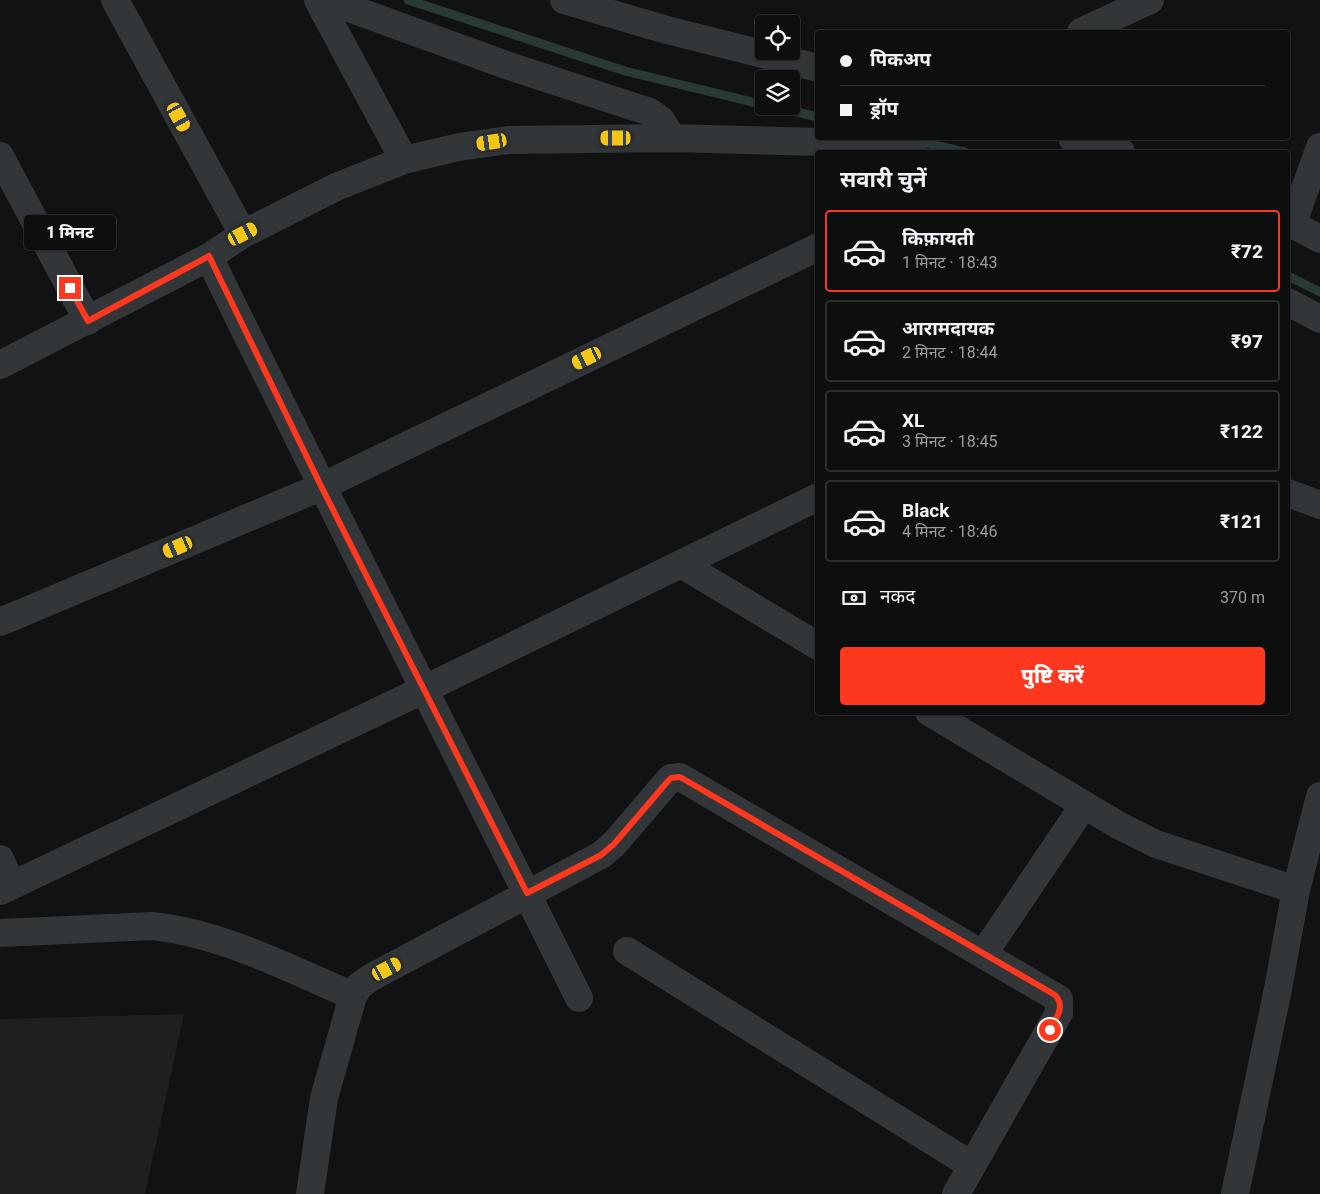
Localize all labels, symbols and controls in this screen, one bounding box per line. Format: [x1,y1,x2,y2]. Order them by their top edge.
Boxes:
map controls [755,15,800,115]
button: locate [755,15,800,60]
text: पिकअप [870,48,931,71]
button: layers [755,70,800,115]
text: ड्रॉप [870,97,898,120]
car [165,100,192,134]
car [601,131,631,146]
car [476,132,507,152]
text: सवारी चुनें [840,167,926,192]
callout: 1 मिनट [24,216,116,250]
car [226,221,259,247]
text: 1 मिनट [46,223,94,242]
text: किफ़ायती [902,227,974,250]
icon: car [842,229,887,274]
text: ₹72 [1231,240,1263,263]
text: 1 मिनट · 18:43 [902,253,998,272]
route end [59,277,81,299]
text: आरामदायक [902,317,994,340]
icon: car [842,319,887,364]
text: ₹97 [1231,330,1263,353]
text: 2 मिनट · 18:44 [902,343,998,362]
car [570,345,603,371]
icon: car [842,409,887,454]
text: XL [902,409,924,432]
text: ₹122 [1220,420,1263,443]
text: 3 मिनट · 18:45 [902,432,998,451]
icon: car [842,499,887,544]
text: Black [902,499,949,522]
text: ₹121 [1220,510,1263,533]
text: 4 मिनट · 18:46 [902,522,998,541]
car [161,534,194,560]
icon: cash [840,584,868,612]
text: नकद [880,585,915,608]
text: 370 m [1220,588,1265,607]
button: पुष्टि करें [840,647,1265,705]
car [370,955,403,983]
route start [1039,1019,1061,1041]

